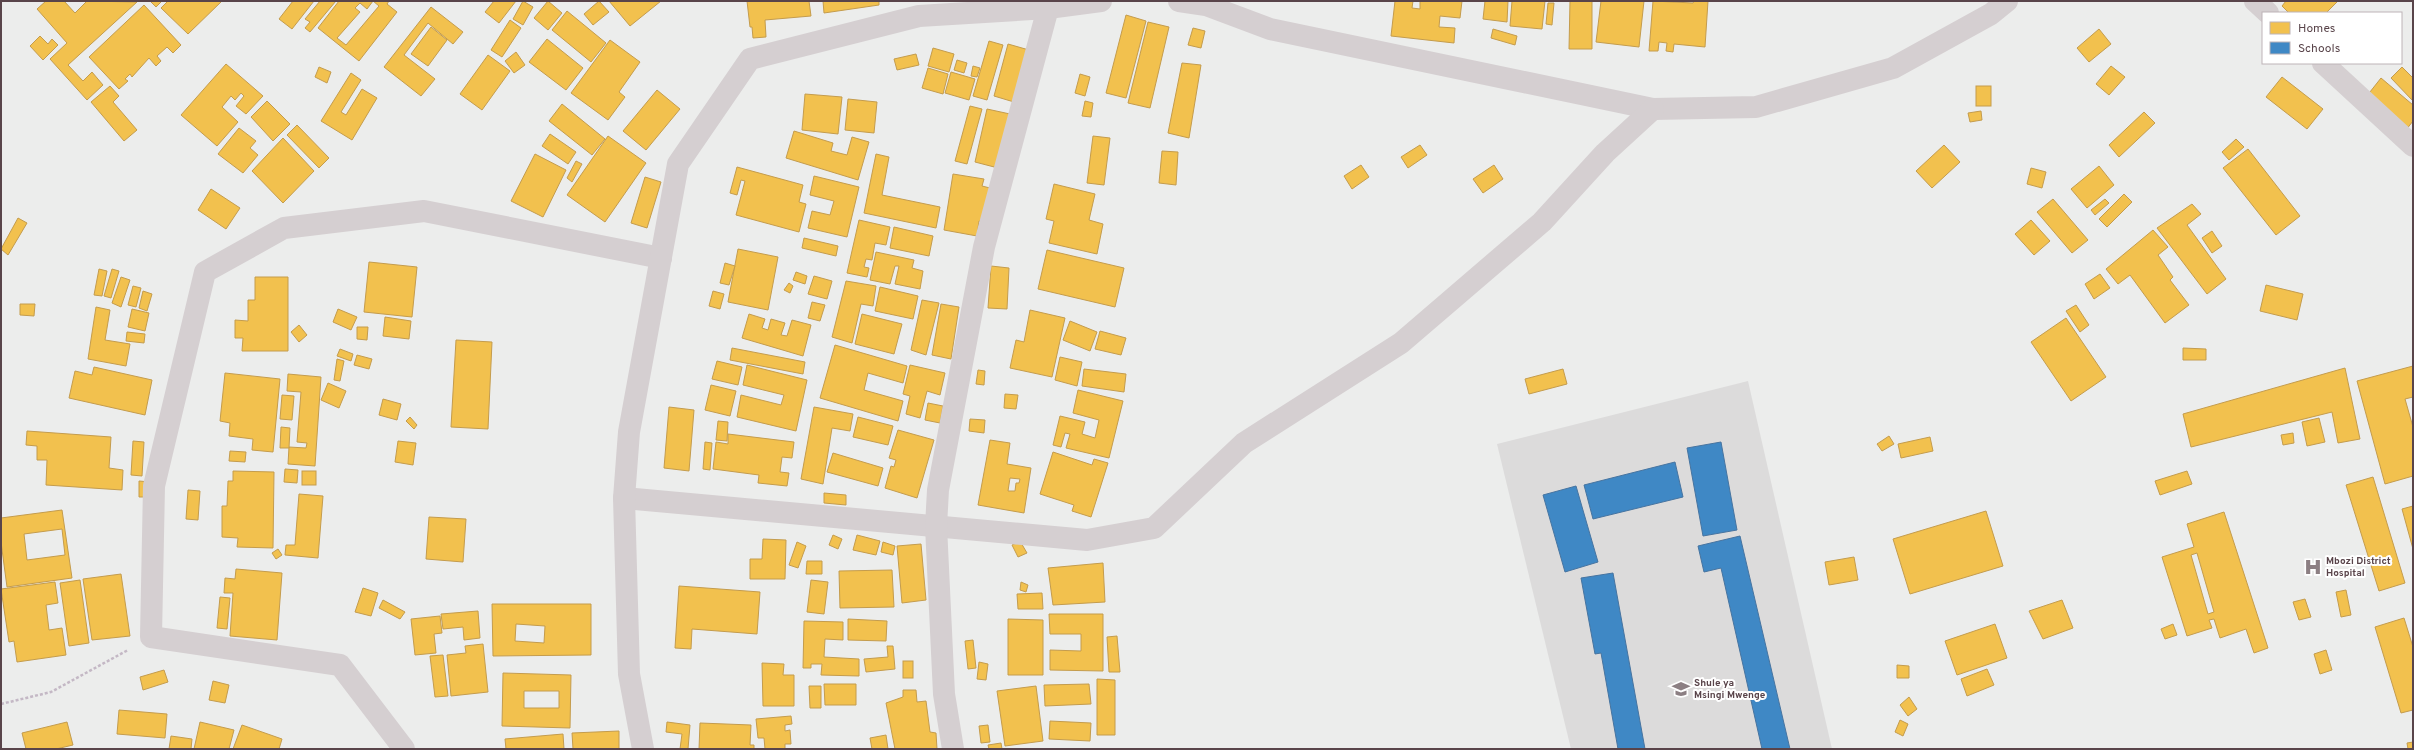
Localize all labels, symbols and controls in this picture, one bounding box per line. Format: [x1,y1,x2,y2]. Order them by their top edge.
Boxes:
legend [2262,12,2402,64]
text: Homes [2298,21,2335,37]
text: Schools [2298,41,2340,57]
place label: Mbozi District Hospital [2326,555,2391,580]
hospital icon: Mbozi District Hospital [2303,557,2323,577]
place label: Shule ya Msingi Mwenge [1694,677,1766,702]
school or university icon: Shule ya Msingi Mwenge [1671,679,1691,699]

